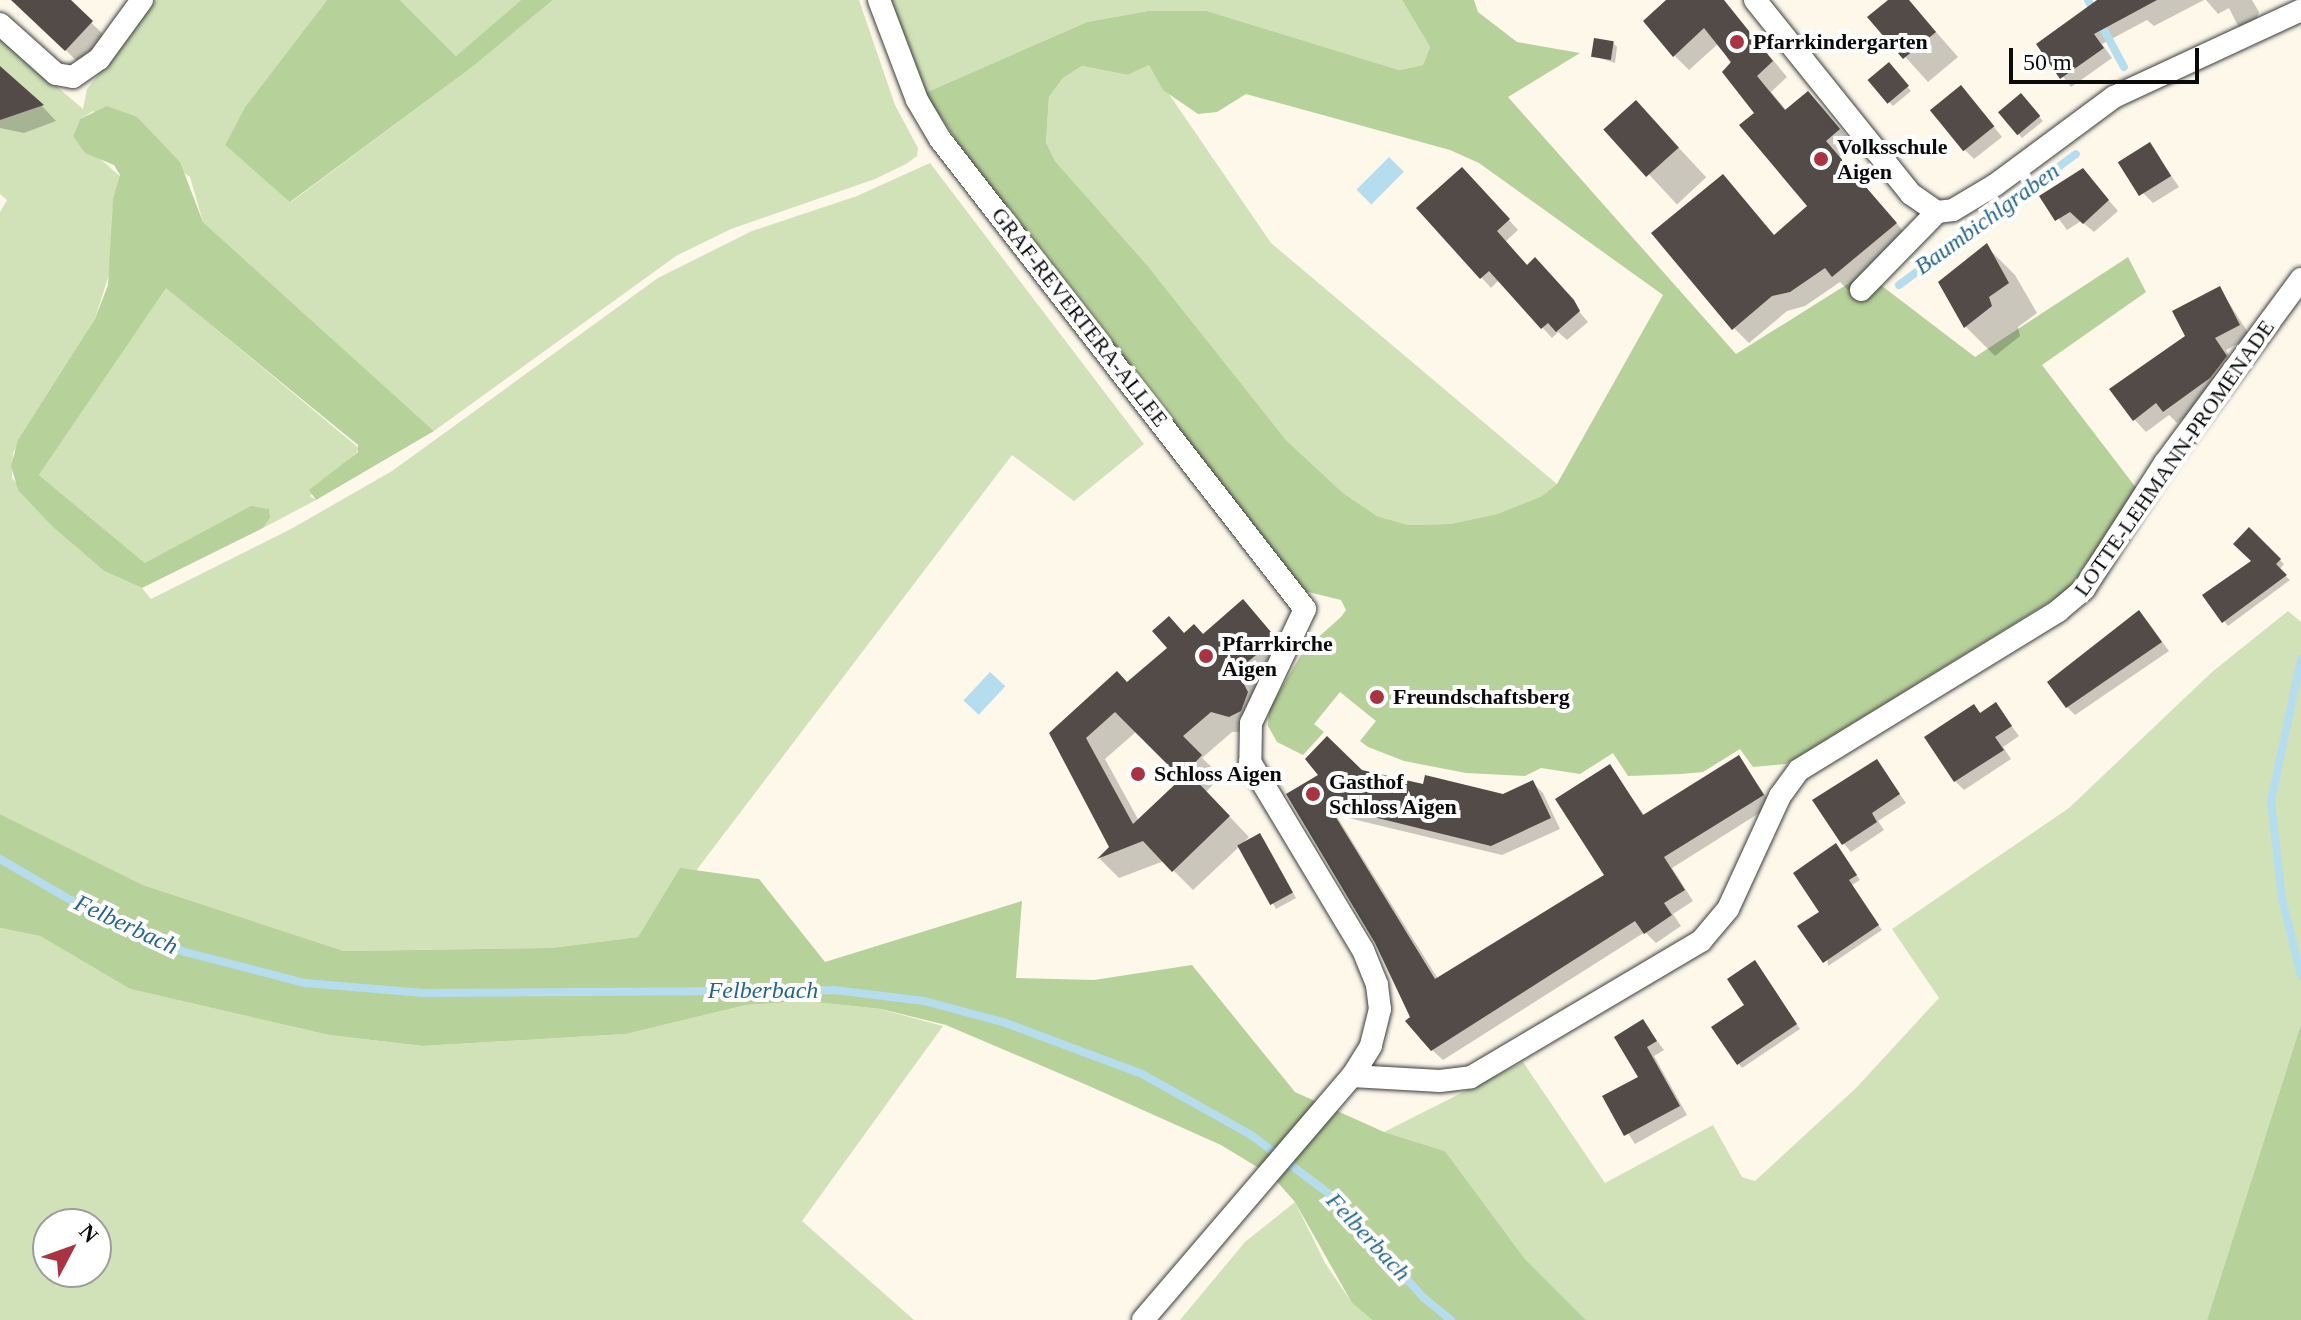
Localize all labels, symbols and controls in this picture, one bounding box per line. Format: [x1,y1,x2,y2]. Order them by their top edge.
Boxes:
place label: Pfarrkindergarten [1753,29,1928,55]
scale bar [2013,32,2203,82]
marker: Pfarrkindergarten [1728,33,1746,51]
text: 50 m [2023,49,2072,75]
place label: Volksschule Aigen [1837,133,1947,184]
marker: Volksschule Aigen [1812,150,1830,168]
water label: Baumbichlgraben [1909,157,2065,281]
street label: GRAF-REVERTERA-ALLEE [986,202,1174,432]
street label: LOTTE-LEHMANN-PROMENADE [2068,315,2280,601]
place label: Pfarrkirche Aigen [1222,630,1333,682]
marker: Pfarrkirche Aigen [1197,647,1215,665]
place label: Freundschaftsberg [1393,684,1570,710]
marker: Freundschaftsberg [1368,688,1386,706]
place label: Schloss Aigen [1154,761,1283,787]
marker: Schloss Aigen [1129,765,1147,783]
place label: Gasthof Schloss Aigen [1329,768,1458,820]
marker: Gasthof Schloss Aigen [1304,785,1322,803]
water label: Felberbach [70,889,182,961]
water label: Felberbach [708,977,818,1005]
water label: Felberbach [1320,1187,1416,1287]
north arrow [32,1208,112,1288]
text: N [74,1219,104,1247]

